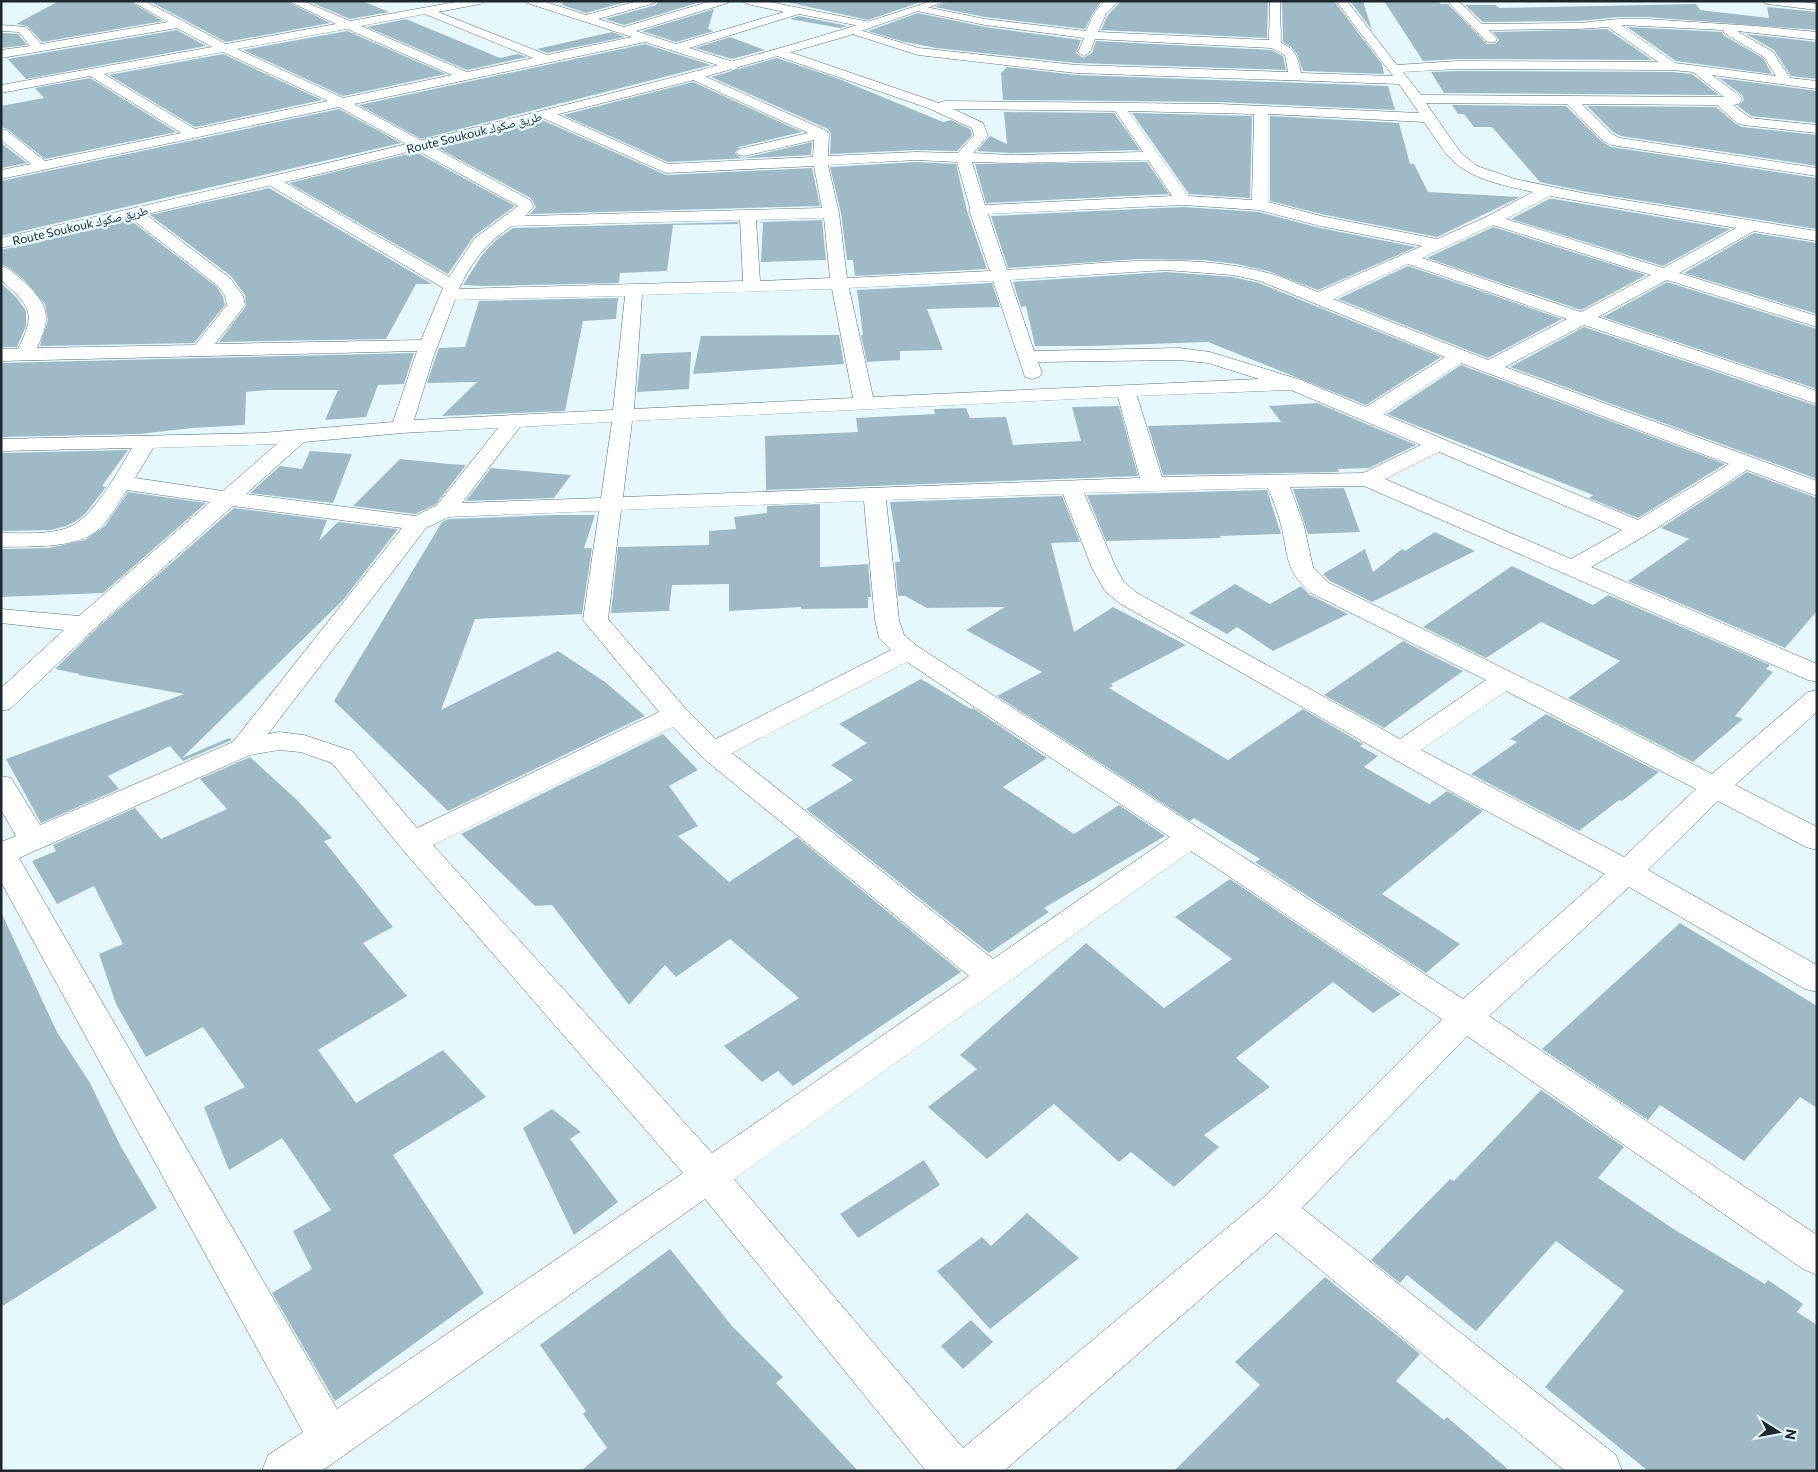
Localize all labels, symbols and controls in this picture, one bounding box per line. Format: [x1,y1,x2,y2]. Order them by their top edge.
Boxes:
street label: Route Soukouk طريق صكوك [405,108,543,157]
street label: Route Soukouk طريق صكوك [11,203,150,249]
north arrow [1753,1407,1803,1457]
text: N [1782,1428,1801,1441]

